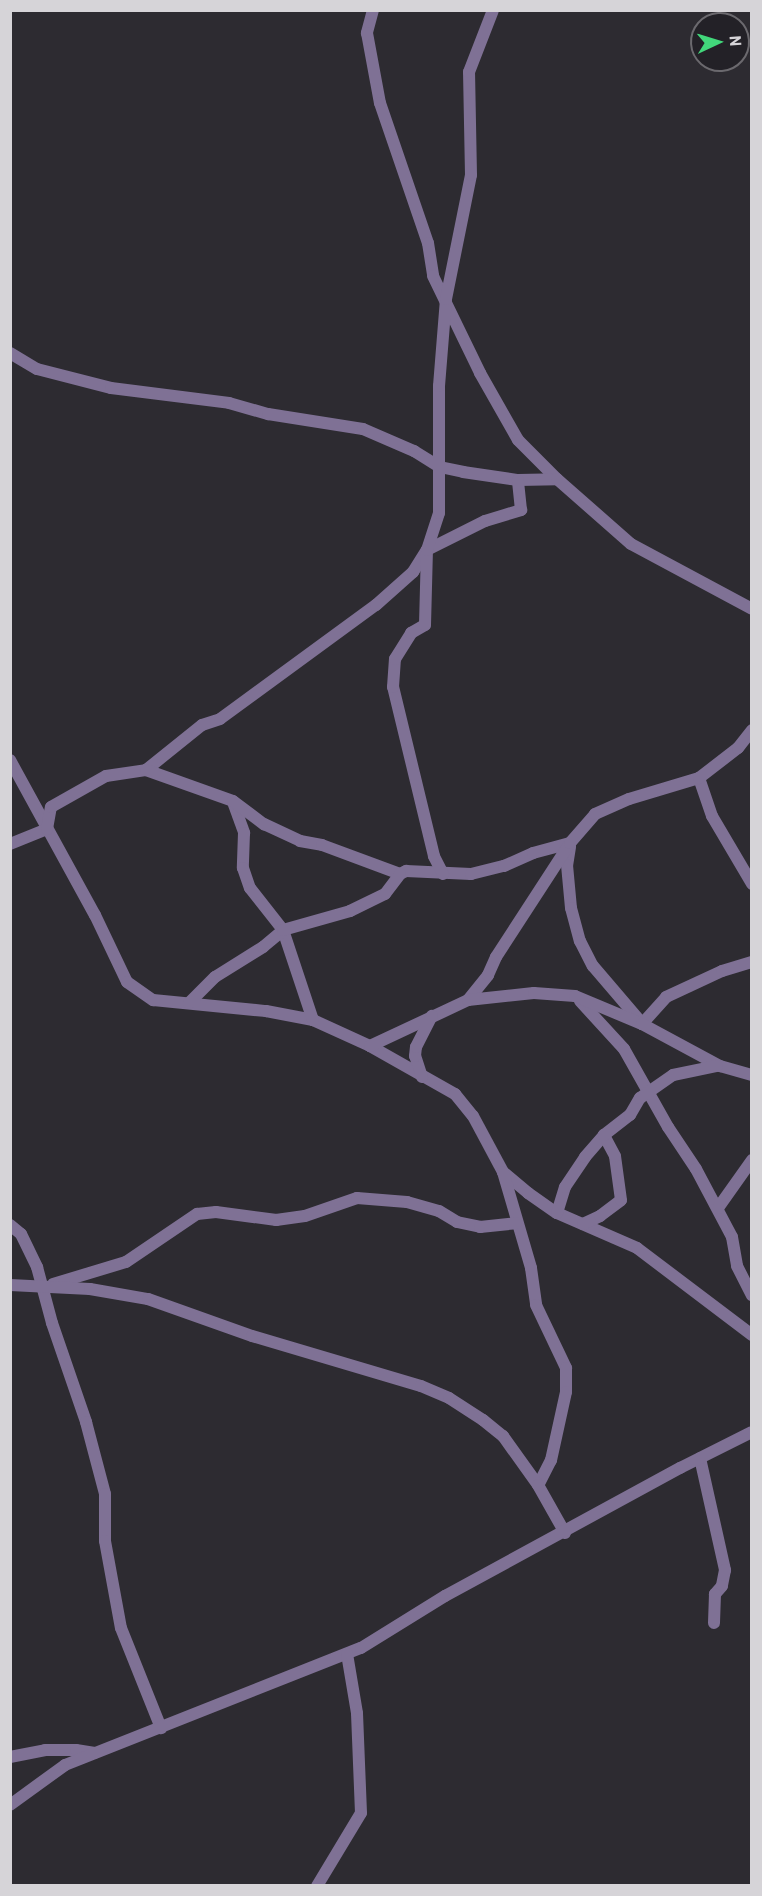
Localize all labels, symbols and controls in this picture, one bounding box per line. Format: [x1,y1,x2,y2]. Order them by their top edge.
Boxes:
north arrow [690,12,750,72]
text: N [727,35,746,47]

